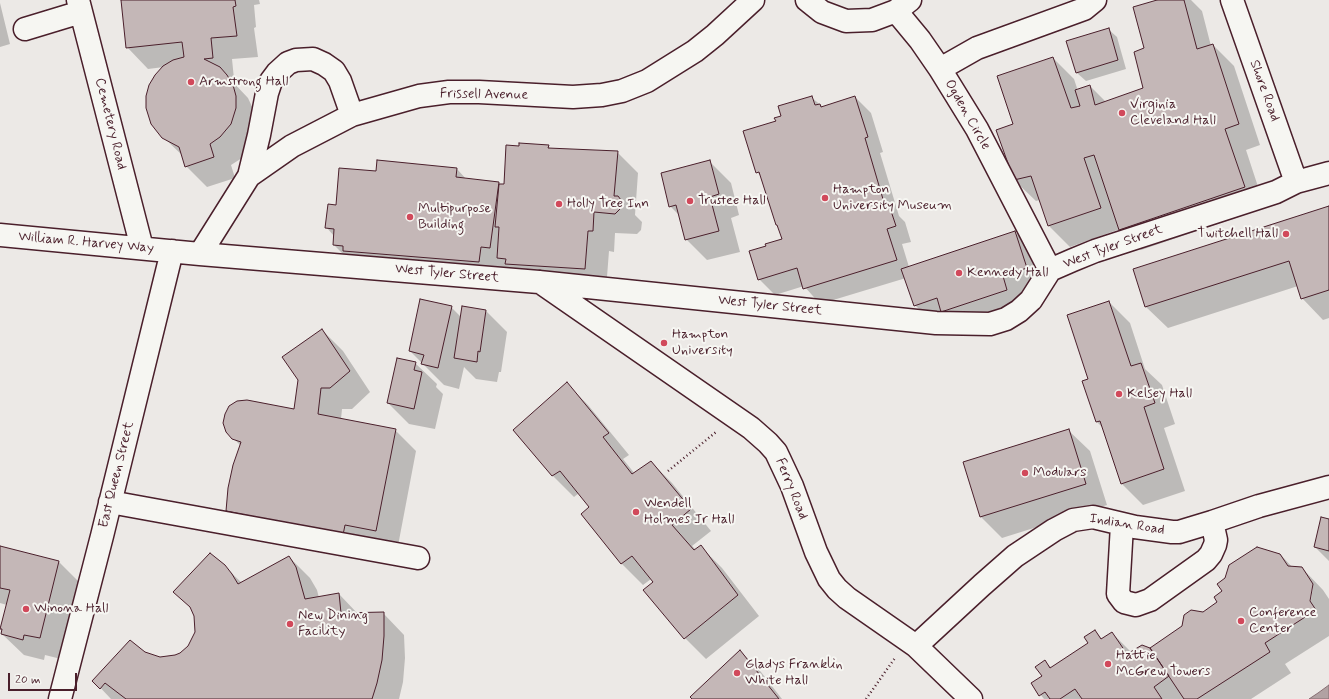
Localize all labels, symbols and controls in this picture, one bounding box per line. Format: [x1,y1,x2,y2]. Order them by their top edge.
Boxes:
street label: Shore Road [1245,58,1283,124]
place label: Armstrong Hall [199,74,288,90]
street label: Cemetery Road [90,76,130,172]
marker: Armstrong Hall [186,77,196,87]
street label: Ogden Circle [940,77,994,153]
street label: Frissell Avenue [440,86,528,104]
place label: Virginia Cleveland Hall [1130,97,1216,130]
marker: Virginia Cleveland Hall [1117,108,1127,118]
place label: Hampton University Museum [833,182,952,214]
place label: Trustee Hall [698,193,766,209]
marker: Hampton University Museum [820,193,830,203]
place label: Holly Tree Inn [567,196,649,212]
marker: Trustee Hall [685,196,695,206]
marker: Holly Tree Inn [554,199,564,209]
place label: Multipurpose Building [418,201,491,234]
marker: Multipurpose Building [405,212,415,222]
street label: West Tyler Street [1061,221,1165,273]
place label: Twitchell Hall [1197,226,1278,242]
street label: William R. Harvey Way [17,229,155,257]
marker: Twitchell Hall [1281,229,1291,239]
street label: West Tyler Street [394,261,500,287]
place label: Kennedy Hall [967,265,1048,281]
marker: Kennedy Hall [954,268,964,278]
street label: West Tyler Street [717,292,823,320]
place label: Hampton University [672,327,733,360]
marker: Hampton University [659,338,669,348]
place label: Kelsey Hall [1127,386,1192,402]
marker: Kelsey Hall [1114,389,1124,399]
street label: East Queen Street [96,420,138,530]
street label: Ferry Road [771,456,811,522]
place label: Modulars [1033,465,1087,481]
marker: Modulars [1020,468,1030,478]
place label: Wendell Holmes Jr Hall [644,496,734,528]
marker: Wendell Holmes Jr Hall [631,507,641,517]
street label: Indian Road [1088,511,1166,539]
place label: Winona Hall [34,601,108,617]
marker: Winona Hall [21,604,31,614]
place label: Conference Center [1249,605,1316,638]
place label: New Dining Facility [298,608,368,640]
marker: Conference Center [1236,616,1246,626]
marker: New Dining Facility [285,619,295,629]
place label: Hattie McGrew Towers [1116,648,1210,680]
place label: Gladys Franklin White Hall [745,657,843,690]
marker: Hattie McGrew Towers [1103,659,1113,669]
scale bar [10,665,79,691]
marker: Gladys Franklin White Hall [732,668,742,678]
text: 20 m [15,672,41,688]

